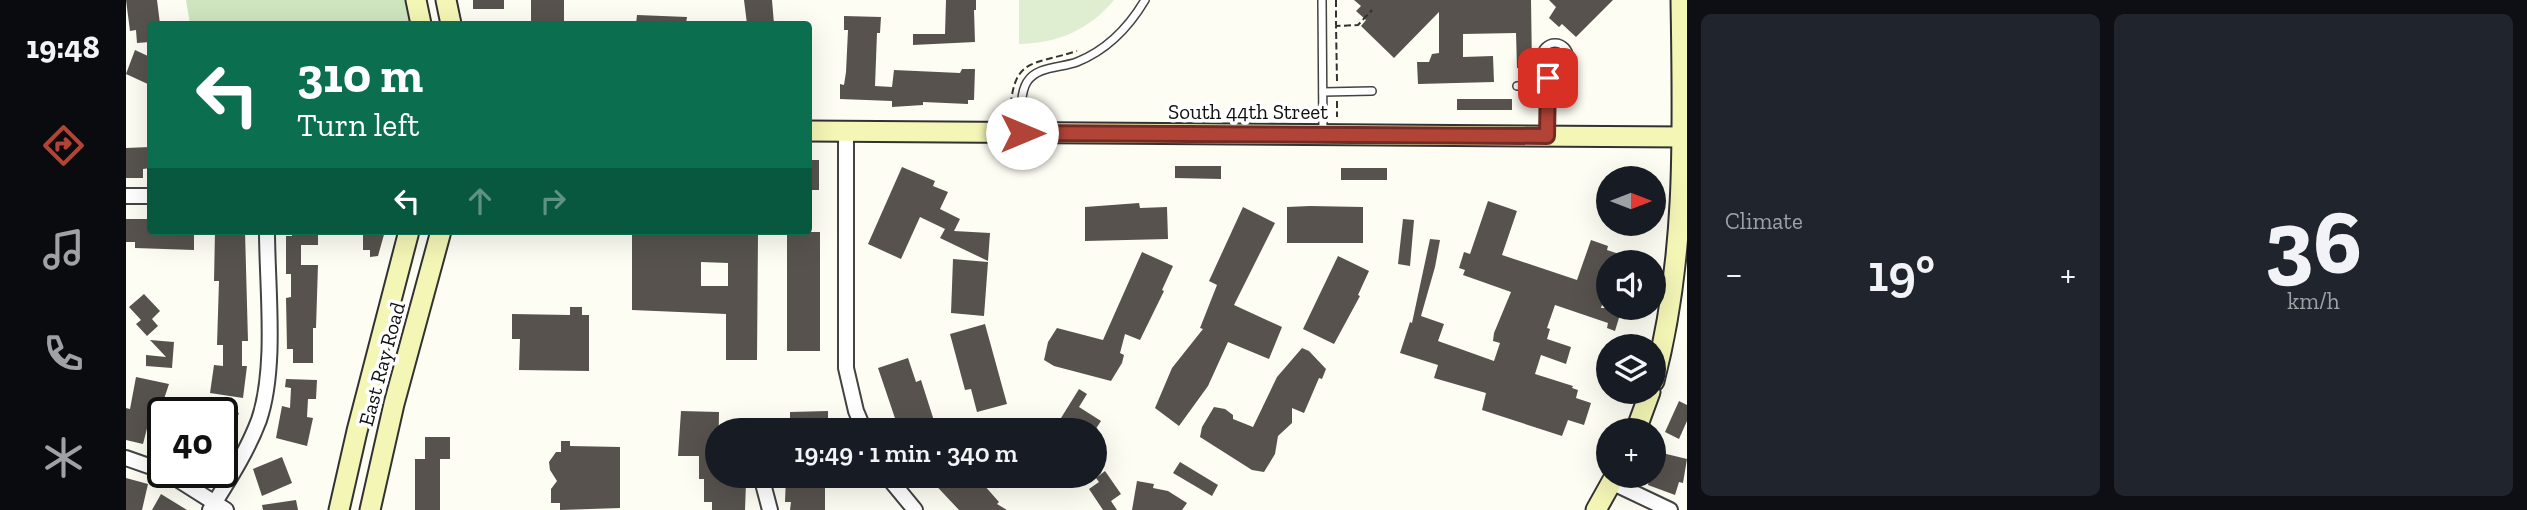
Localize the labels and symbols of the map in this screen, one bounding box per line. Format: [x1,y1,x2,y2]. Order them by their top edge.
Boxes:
pin [1518,48,1578,108]
position arrow [985,96,1059,170]
street label: South 44th Street [1168,99,1328,124]
north arrow [1596,166,1666,236]
street label: East Ray Road [353,299,410,428]
speed limit sign: 40 [147,397,238,488]

